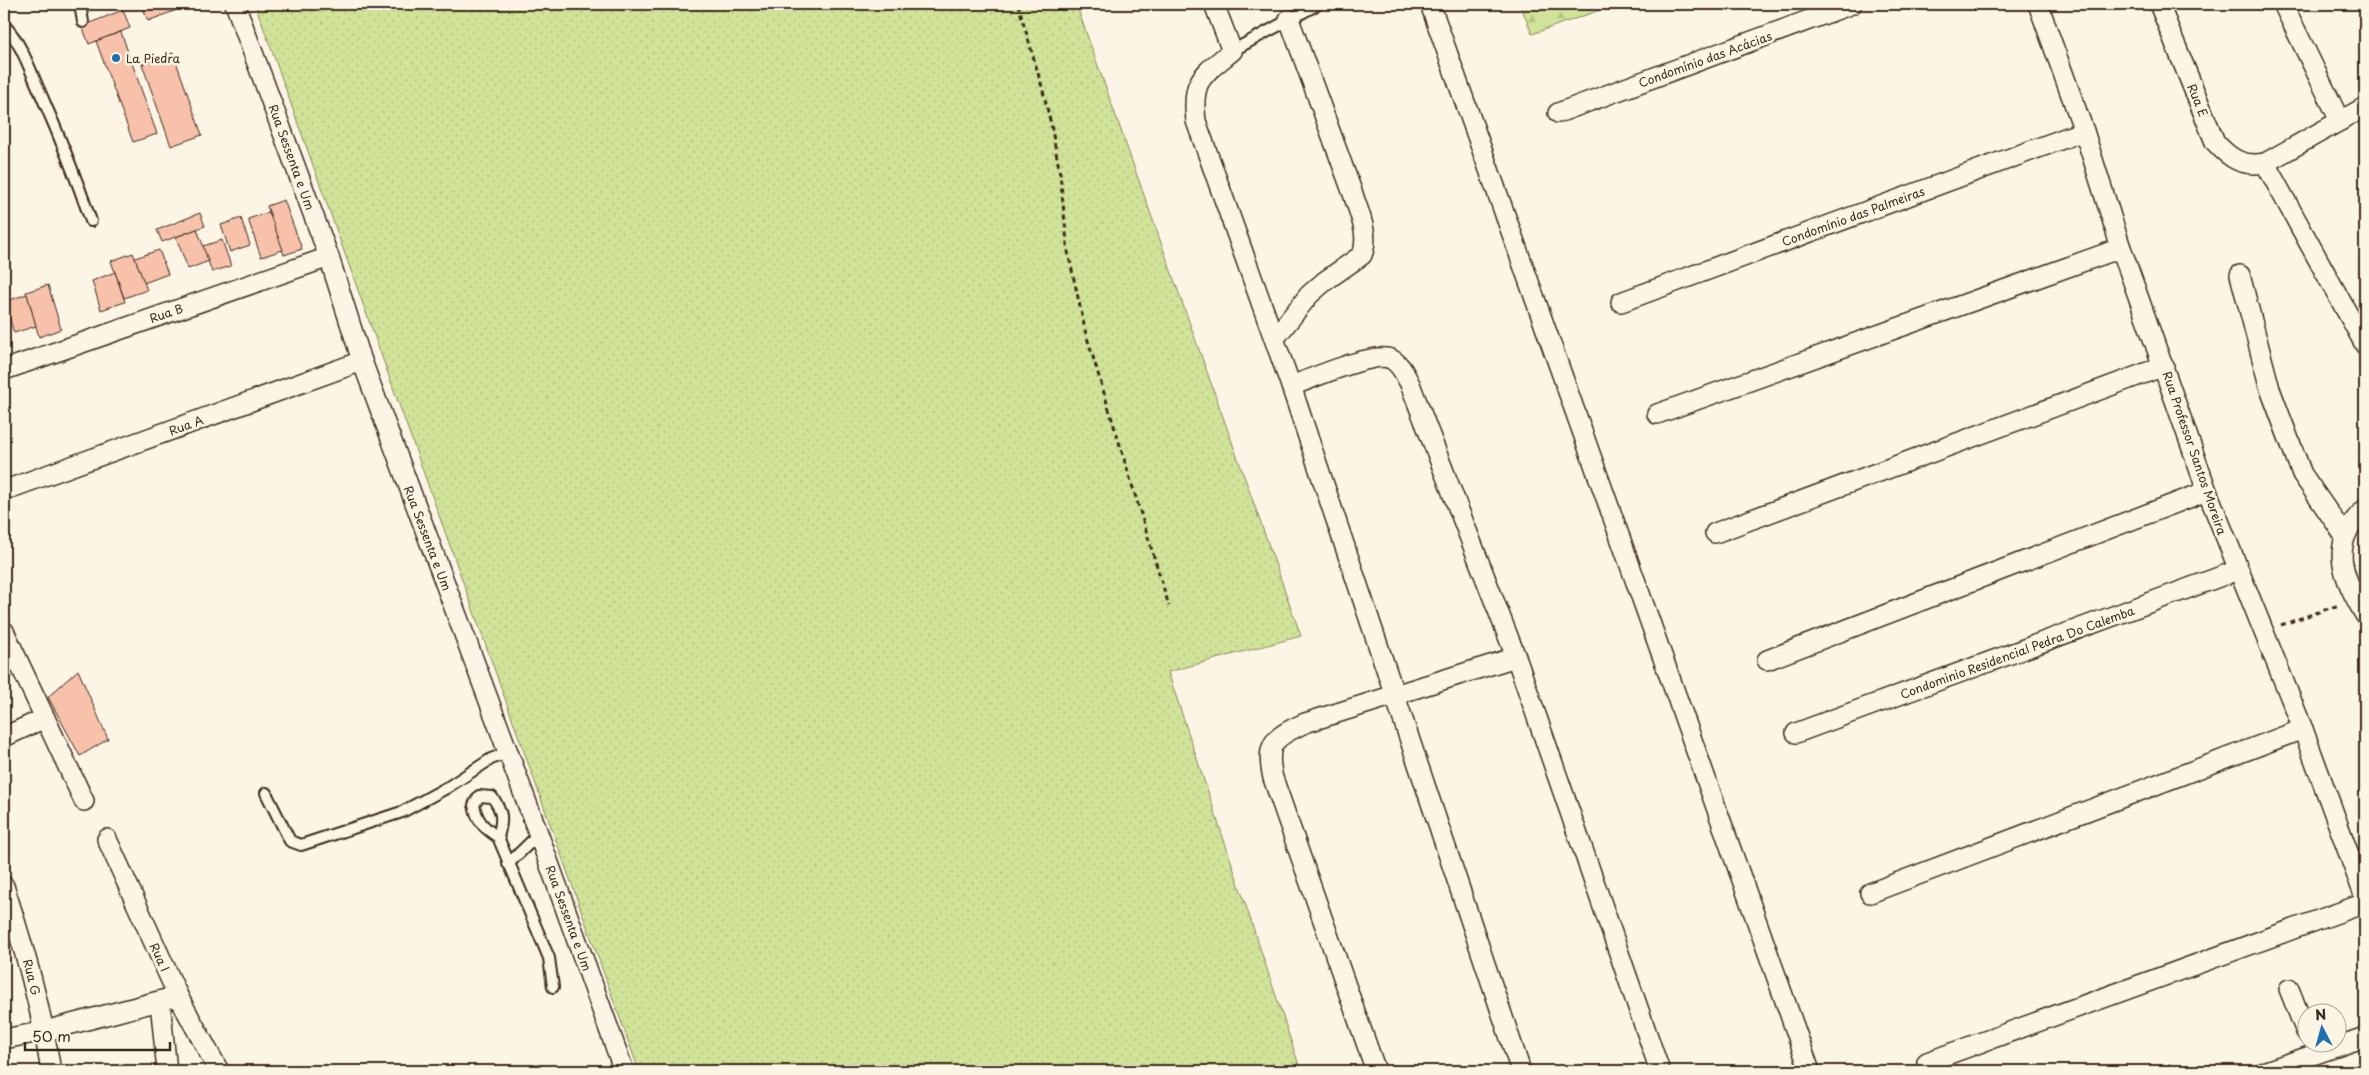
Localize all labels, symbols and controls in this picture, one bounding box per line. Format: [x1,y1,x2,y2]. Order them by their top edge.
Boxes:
street label: Condomínio das Acácias [1636,26,1775,92]
place label: La Piedra [126,49,180,67]
marker: La Piedra [110,52,122,64]
street label: Rua E [2183,81,2213,119]
street label: Rua Sessenta e Um [265,102,319,212]
street label: Condomínio das Palmeiras [1779,182,1927,250]
street label: Rua B [147,299,185,327]
street label: Rua Professor Santos Moreira [2158,369,2232,538]
street label: Rua A [166,410,206,440]
street label: Rua Sessenta e Um [400,483,456,593]
street label: Condominio Residencial Pedra Do Calemba [1897,601,2137,703]
street label: Rua Sessenta e Um [542,863,596,973]
street label: Rua I [146,940,174,974]
street label: Rua G [19,957,45,997]
north arrow [2296,1002,2346,1052]
text: N [2314,1004,2327,1026]
scale bar [25,1020,170,1052]
text: 50 m [32,1024,71,1047]

